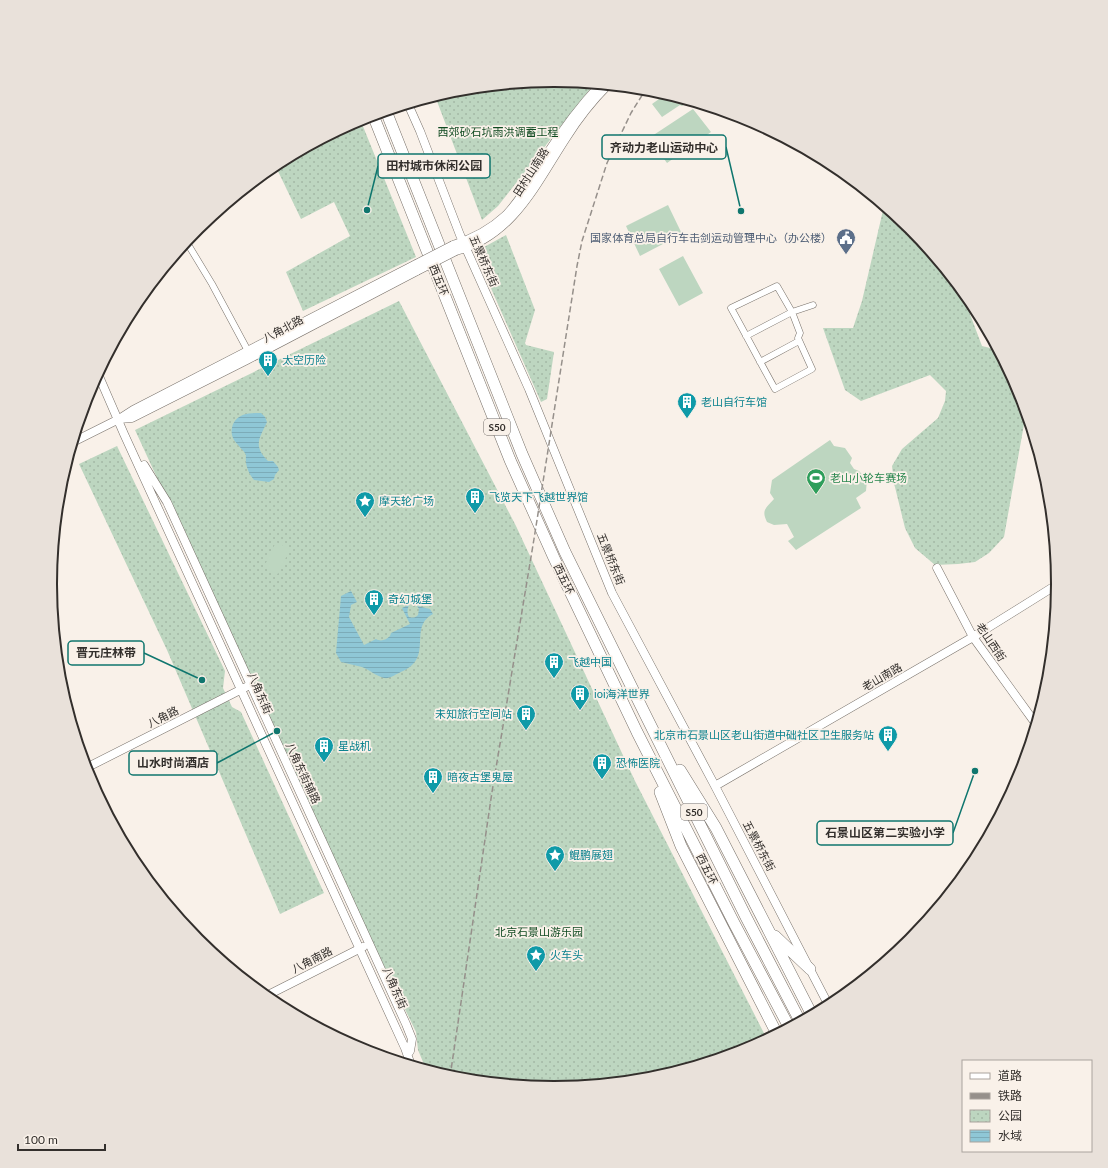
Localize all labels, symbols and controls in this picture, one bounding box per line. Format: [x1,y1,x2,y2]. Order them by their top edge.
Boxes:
park label: 西郊砂石坑雨洪调蓄工程 [438,125,559,138]
callout: 齐动力老山运动中心 [602,135,726,159]
text: 齐动力老山运动中心 [610,140,718,155]
street label: 田村山南路 [510,145,551,198]
callout: 田村城市休闲公园 [378,154,490,178]
text: 田村城市休闲公园 [386,158,482,173]
public building icon: 国家体育总局自行车击剑运动管理中心（办公楼） [835,227,857,255]
place label: 国家体育总局自行车击剑运动管理中心（办公楼） [590,231,832,244]
street label: 五景桥东街 [467,233,502,289]
street label: 西五环 [427,262,452,298]
street label: 八角北路 [260,312,305,345]
building icon: 太空历险 [257,349,279,377]
place label: 太空历险 [282,353,326,366]
building icon: 老山自行车馆 [676,391,698,419]
place label: 老山自行车馆 [701,395,767,408]
road number: S50 [484,419,510,435]
sports icon: 老山小轮车赛场 [805,467,827,495]
place label: 老山小轮车赛场 [830,471,907,484]
building icon: 飞览天下飞越世界馆 [464,486,486,514]
place icon: 摩天轮广场 [354,490,376,518]
place label: 飞览天下飞越世界馆 [489,490,588,503]
place label: 摩天轮广场 [379,494,434,507]
street label: 五景桥东街 [595,531,628,587]
street label: 西五环 [551,561,578,596]
building icon: 奇幻城堡 [363,588,385,616]
place label: 奇幻城堡 [388,592,432,605]
street label: 老山西街 [974,620,1009,664]
callout: 晋元庄林带 [68,641,144,665]
text: 晋元庄林带 [76,645,136,660]
building icon: 飞越中国 [543,651,565,679]
place label: 飞越中国 [568,655,612,668]
street label: 老山南路 [859,660,904,693]
street label: 八角东街 [246,670,275,716]
building icon: ioi海洋世界 [569,683,591,711]
place label: ioi海洋世界 [594,687,651,700]
street label: 八角路 [145,703,180,730]
building icon: 未知旅行空间站 [515,703,537,731]
place label: 未知旅行空间站 [435,707,512,720]
building icon: 北京市石景山区老山街道中础社区卫生服务站 [877,724,899,752]
place label: 北京市石景山区老山街道中础社区卫生服务站 [654,728,874,741]
building icon: 星战机 [313,735,335,763]
place label: 星战机 [338,739,371,752]
street label: 八角东街辅路 [284,740,323,805]
callout: 山水时尚酒店 [129,751,217,775]
building icon: 恐怖医院 [591,752,613,780]
text: 山水时尚酒店 [137,755,209,770]
place label: 恐怖医院 [616,756,660,769]
building icon: 暗夜古堡鬼屋 [422,766,444,794]
place label: 暗夜古堡鬼屋 [447,770,513,783]
road number: S50 [681,804,707,820]
street label: 五景桥东街 [741,818,778,873]
callout: 石景山区第二实验小学 [817,821,953,845]
text: 石景山区第二实验小学 [825,825,945,840]
place icon: 鲲鹏展翅 [544,844,566,872]
place label: 鲲鹏展翅 [569,848,613,861]
street label: 西五环 [694,851,721,886]
park label: 北京石景山游乐园 [495,925,583,938]
street label: 八角南路 [289,944,334,975]
place icon: 火车头 [525,944,547,972]
place label: 火车头 [550,948,583,961]
street label: 八角东街 [381,965,410,1011]
legend [962,1060,1092,1152]
text: 道路 [998,1068,1022,1083]
text: 铁路 [998,1088,1022,1103]
text: 公园 [998,1108,1022,1123]
scale bar [18,1126,105,1152]
text: 水域 [998,1128,1022,1143]
text: 100 m [24,1132,58,1147]

